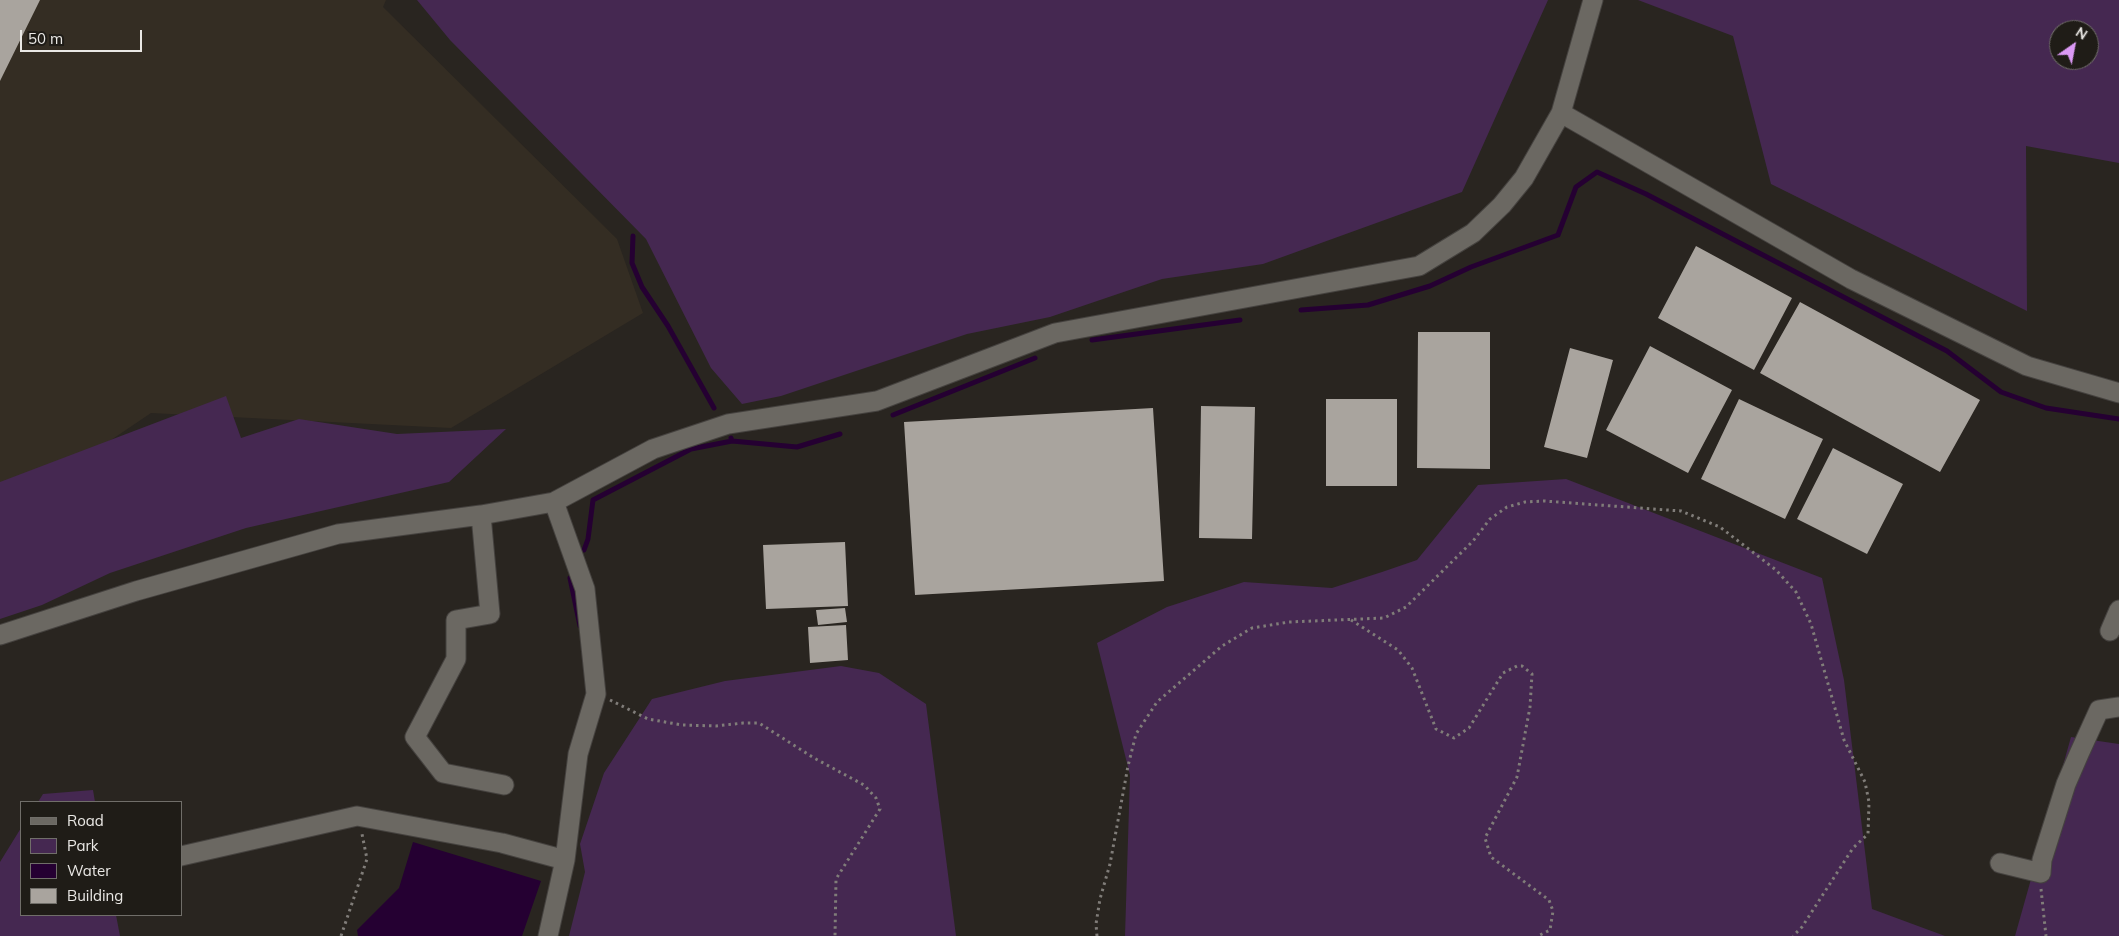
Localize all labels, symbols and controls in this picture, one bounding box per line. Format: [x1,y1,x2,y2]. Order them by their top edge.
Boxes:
scale bar [22,20,145,52]
north arrow [2049,20,2099,70]
text: N [2072,23,2091,44]
text: 50 m [28,29,63,48]
legend [20,801,182,916]
text: Road [67,811,104,830]
text: Park [67,836,99,855]
text: Water [67,861,111,880]
text: Building [67,886,123,905]

